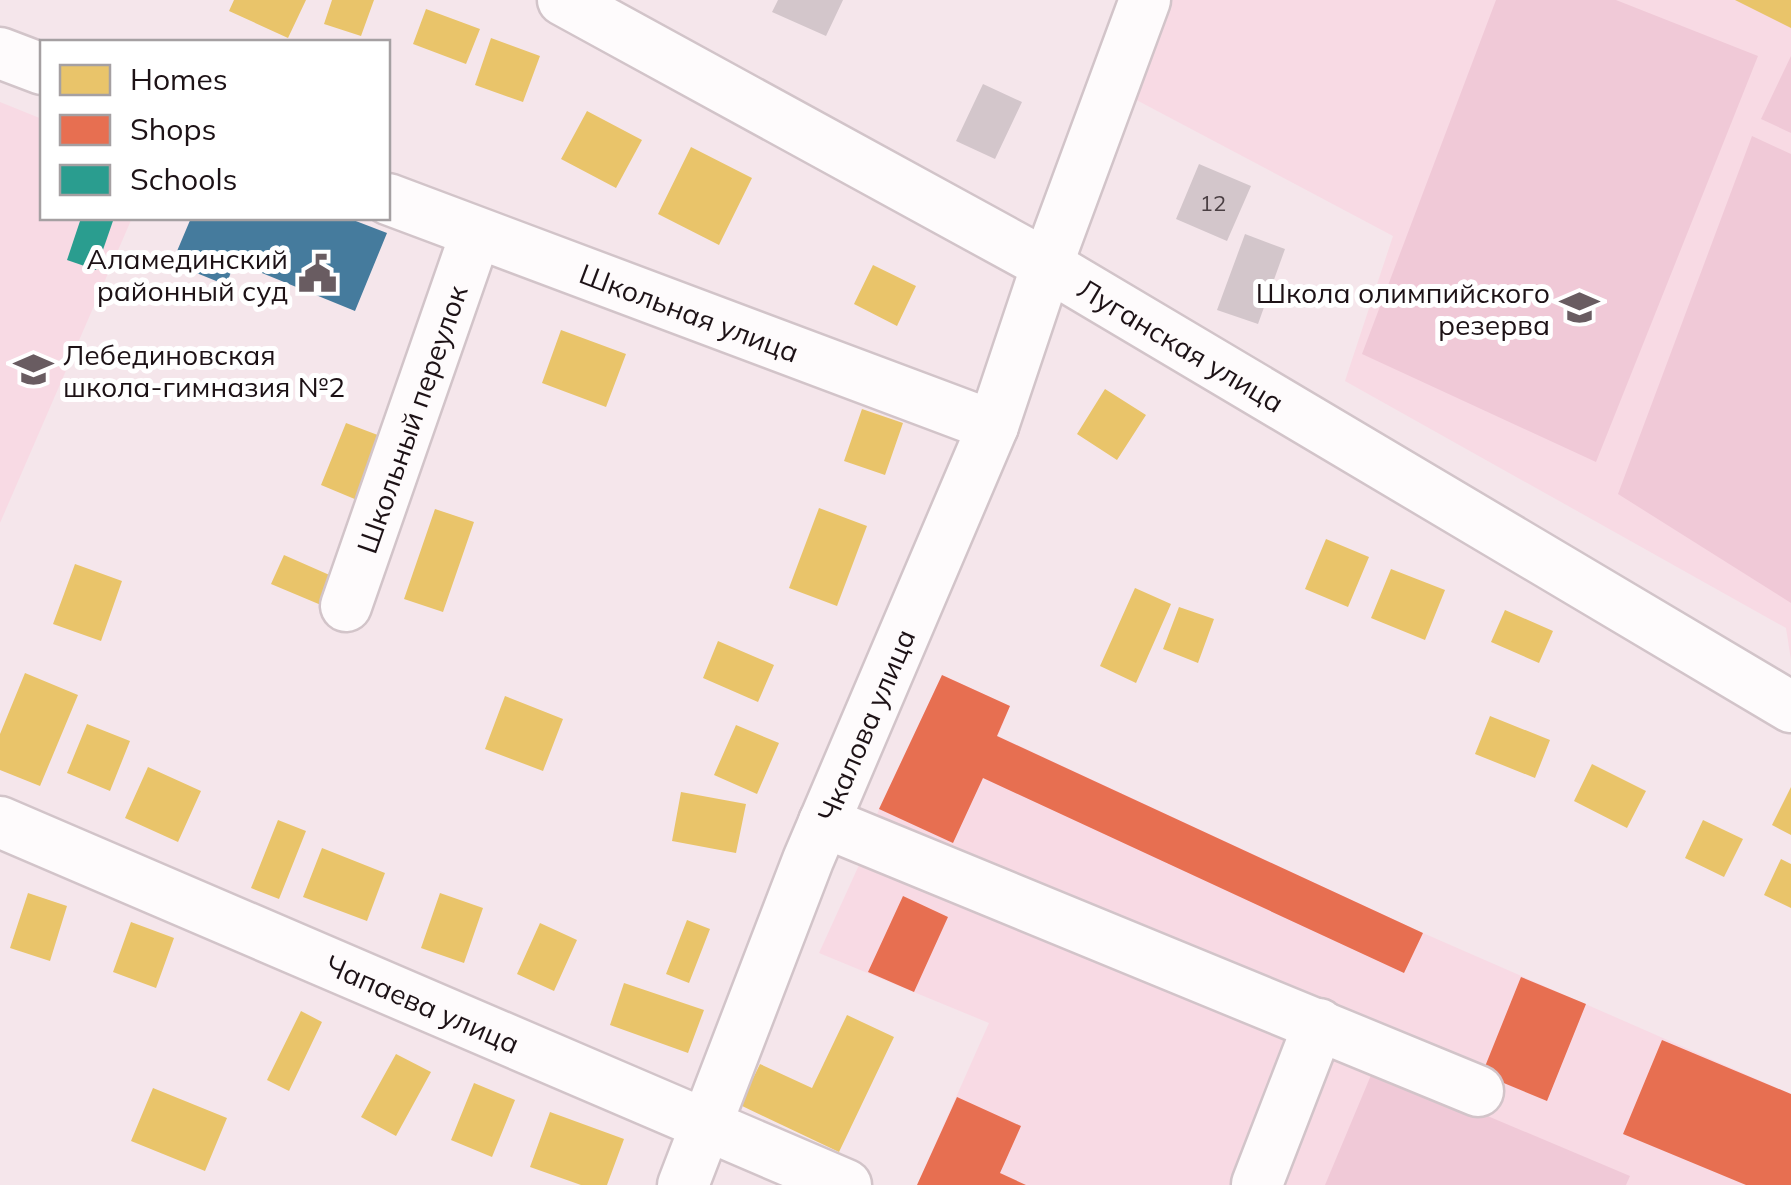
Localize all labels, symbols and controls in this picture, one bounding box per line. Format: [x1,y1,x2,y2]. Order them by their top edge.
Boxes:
legend [40,40,390,220]
text: Homes [130,60,228,98]
text: Shops [130,110,216,148]
text: Schools [130,160,237,198]
house number: 12 [1200,189,1226,217]
place label: Аламединский районный суд [87,241,288,308]
public building icon: Аламединский районный суд [297,253,339,295]
street label: Школьная улица [575,255,804,369]
street label: Луганская улица [1072,270,1291,419]
place label: Школа олимпийского резерва [1256,275,1550,342]
street label: Школьный переулок [348,279,474,558]
school or university icon: Школа олимпийского резерва [1559,287,1601,329]
place label: Лебединовская школа-гимназия №2 [63,337,345,404]
school or university icon: Лебединовская школа-гимназия №2 [12,349,54,391]
street label: Чкалова улица [809,623,922,827]
street label: Чапаева улица [321,946,525,1060]

